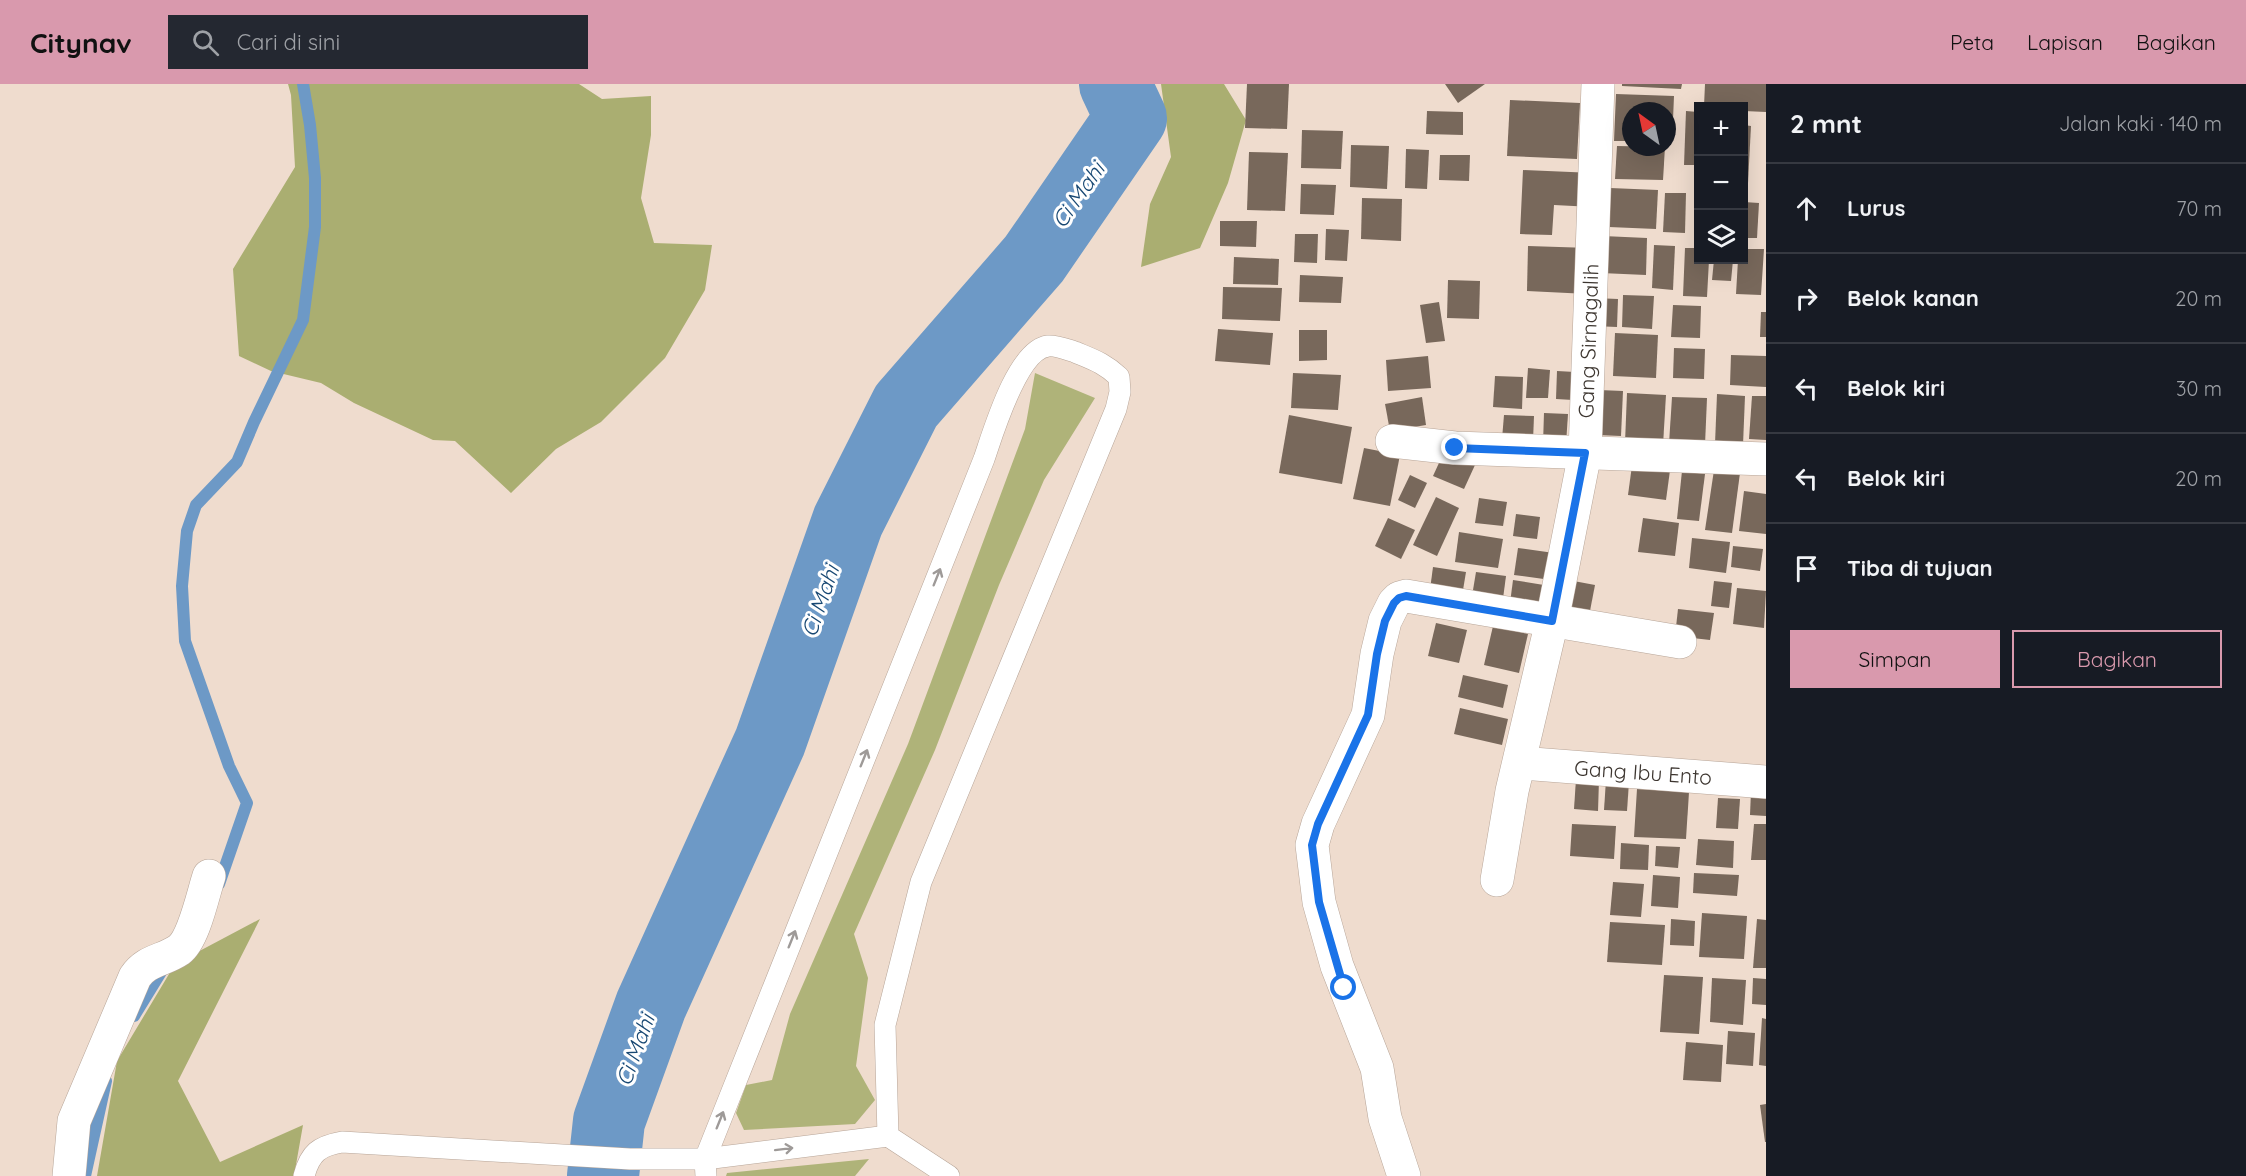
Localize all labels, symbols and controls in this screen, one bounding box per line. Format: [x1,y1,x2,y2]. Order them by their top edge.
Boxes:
search box [168,15,588,69]
text: Citynav [30,25,132,60]
icon: search [189,26,222,59]
text: Cari di sini [237,28,340,56]
text: Peta [1950,29,1994,55]
text: Lapisan [2027,29,2103,55]
text: Bagikan [2136,29,2216,55]
north arrow [1622,102,1676,156]
map controls [1694,102,1748,264]
button: + [1694,102,1748,156]
text: 2 mnt [1790,107,1862,140]
text: Jalan kaki · 140 m [2059,111,2222,136]
water label: Ci Mahi [1045,155,1112,233]
button: − [1694,156,1748,210]
icon: ahead [1790,192,1823,225]
text: Lurus [1847,194,1905,222]
text: 70 m [2176,196,2222,221]
button: layers [1694,210,1748,264]
street label: Gang Sirnagalih [1572,263,1604,419]
icon: right [1790,282,1823,315]
text: Belok kanan [1847,284,1979,312]
text: 20 m [2175,286,2222,311]
icon: left [1790,372,1823,405]
text: Belok kiri [1847,374,1945,402]
text: 30 m [2176,376,2222,401]
route end [1441,434,1467,460]
icon: left [1790,462,1823,495]
text: Belok kiri [1847,464,1945,492]
text: 20 m [2175,466,2222,491]
icon: arrive [1790,552,1823,585]
text: Tiba di tujuan [1847,554,1993,582]
water label: Ci Mahi [795,559,846,640]
one-way arrow [932,568,943,587]
button: Simpan [1790,630,2000,688]
button: Bagikan [2012,630,2222,688]
one-way arrow [860,749,871,768]
street label: Gang Ibu Ento [1573,754,1713,790]
one-way arrow [787,931,798,949]
route start [1330,974,1356,1000]
water label: Ci Mahi [609,1008,662,1089]
one-way arrow [715,1112,726,1130]
one-way arrow [773,1143,793,1154]

